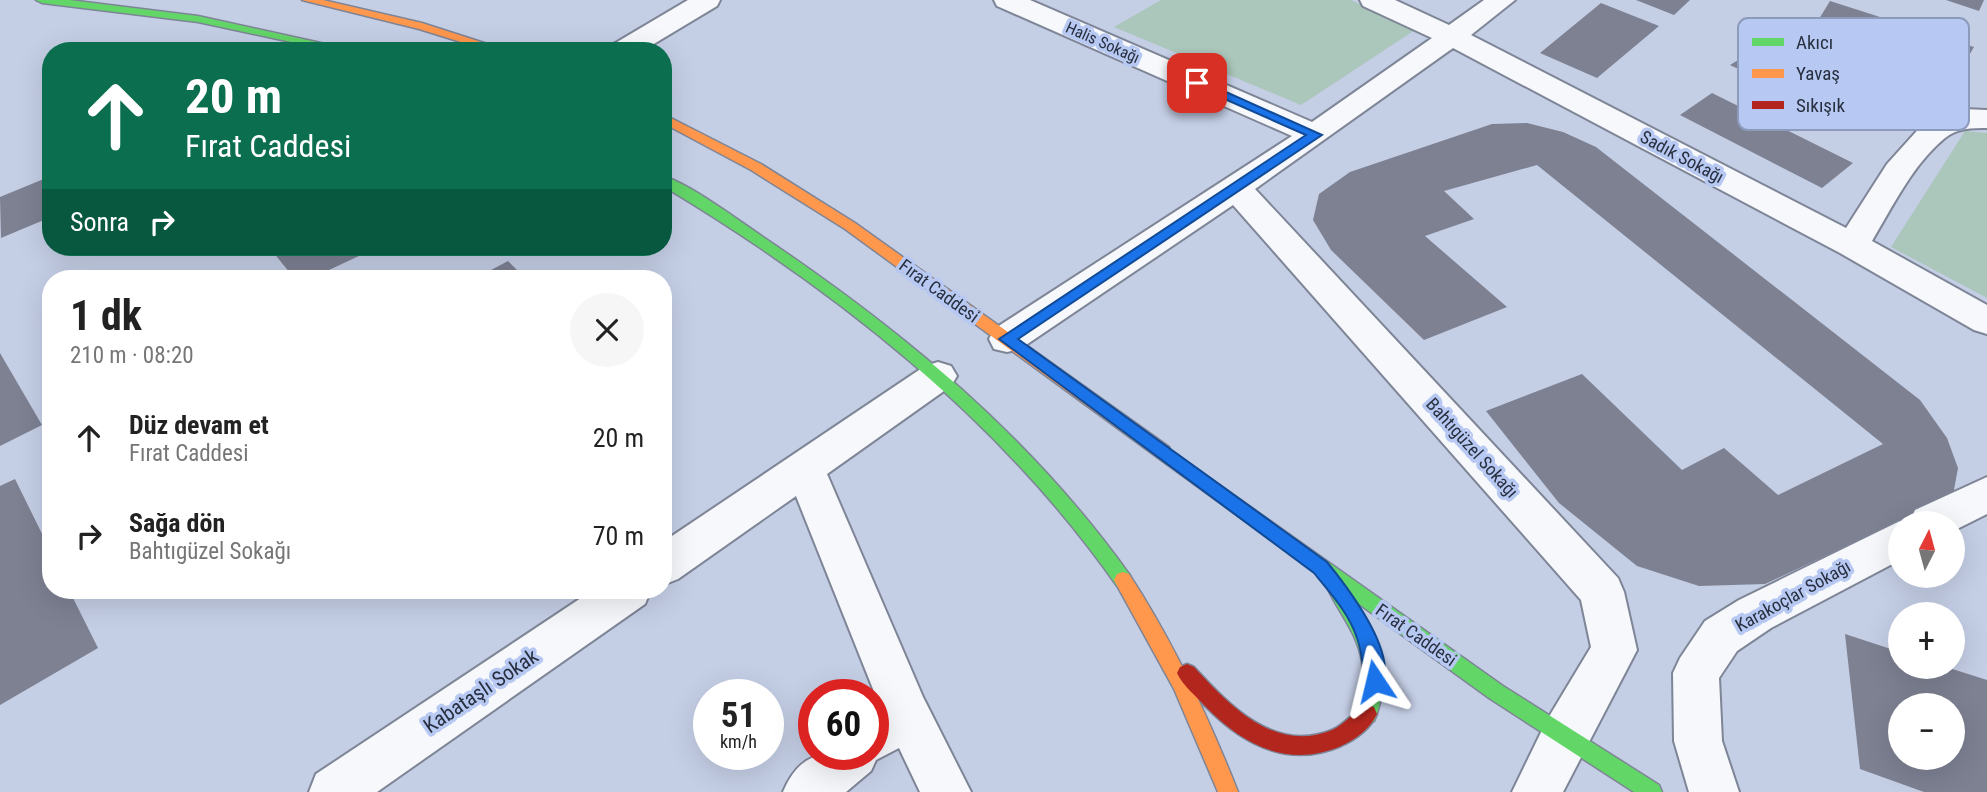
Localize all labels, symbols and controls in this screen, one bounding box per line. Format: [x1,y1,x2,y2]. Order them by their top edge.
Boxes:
street label: Halis Sokağı [1063,18,1143,67]
legend [1738,18,1969,130]
text: Akıcı [1796,31,1833,54]
pin [1167,53,1227,113]
text: Yavaş [1796,62,1840,85]
icon: arrive [1178,64,1216,102]
text: 20 m [185,68,282,125]
icon: ahead [70,70,161,161]
text: Sıkışık [1796,94,1845,117]
street label: Sadık Sokağı [1637,126,1728,187]
text: Fırat Caddesi [185,127,351,165]
icon: right [143,203,181,241]
text: Sonra [70,207,129,237]
street label: Fırat Caddesi [895,255,983,327]
text: 1 dk [70,291,142,340]
button: close [570,293,644,367]
text: 210 m · 08:20 [70,342,194,369]
street label: Bahtıgüzel Sokağı [1422,393,1523,502]
text: Düz devam et [129,410,269,440]
icon: ahead [70,419,108,457]
text: 20 m [593,423,644,453]
text: Fırat Caddesi [129,440,249,467]
text: Sağa dön [129,508,225,538]
north arrow [1888,511,1965,588]
map controls [1888,511,1965,770]
icon: right [70,517,108,555]
text: 70 m [593,521,644,551]
text: Bahtıgüzel Sokağı [129,538,291,565]
street label: Karakoçlar Sokağı [1732,555,1854,636]
street label: Fırat Caddesi [1372,599,1461,670]
button: + [1888,602,1965,679]
street label: Kabataşlı Sokak [419,644,543,738]
position arrow [1338,644,1412,718]
speed limit sign: 60 [798,679,889,770]
button: − [1888,693,1965,770]
text: 51 [721,695,756,736]
text: km/h [720,731,757,752]

